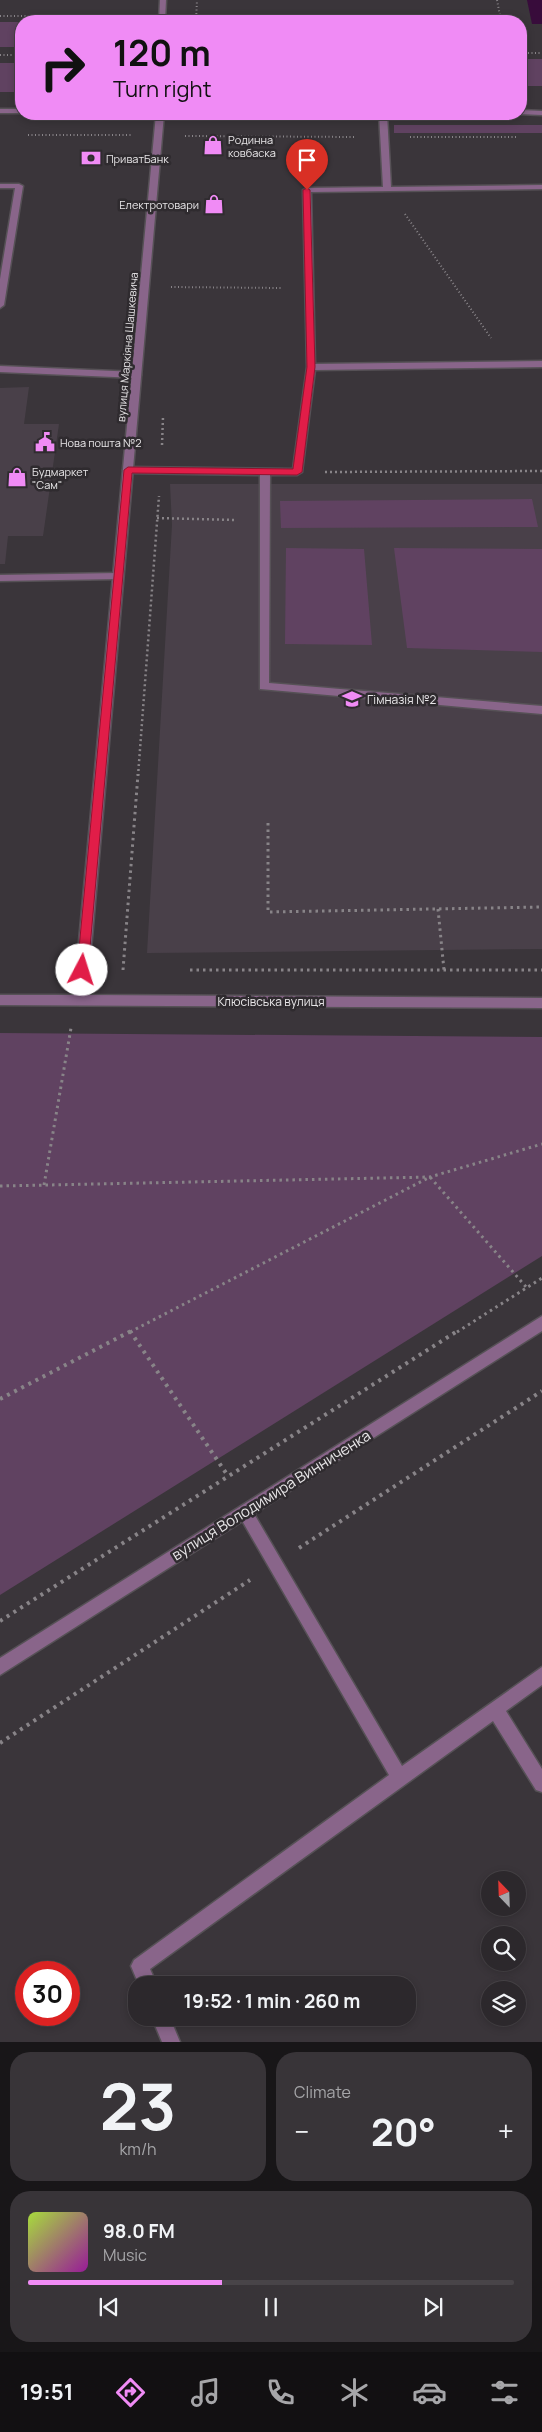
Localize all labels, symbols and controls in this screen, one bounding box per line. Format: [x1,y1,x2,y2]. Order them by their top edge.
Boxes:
text: 120 m [113,29,211,77]
icon: right [30,35,95,100]
text: Turn right [113,74,211,104]
place label: Родинна ковбаска [228,132,276,160]
shop icon: Родинна ковбаска [202,134,224,156]
pin [286,139,328,190]
icon: arrive [293,146,321,174]
bank icon: ПриватБанк [80,147,102,169]
place label: ПриватБанк [106,151,169,166]
shop icon: Електротовари [203,193,225,215]
place label: Електротовари [119,197,199,212]
street label: вулиця Маркіяна Шашкевича [113,271,141,423]
public building icon: Нова пошта №2 [34,431,56,453]
place label: Нова пошта №2 [60,435,141,450]
place label: Будмаркет "Сам" [32,464,89,492]
shop icon: Будмаркет "Сам" [6,466,28,488]
school or university icon: Гімназія №2 [341,688,363,710]
place label: Гімназія №2 [367,691,436,708]
position arrow [55,943,107,995]
street label: Клюсівська вулиця [217,993,325,1010]
street label: вулиця Володимира Винниченка [167,1425,375,1565]
north arrow [481,1871,526,1916]
map controls [481,1871,526,2026]
button: search [481,1926,526,1971]
speed limit sign: 30 [15,1961,80,2026]
button: layers [481,1981,526,2026]
text: 19:52 · 1 min · 260 m [184,1988,360,2014]
text: 23 [100,2061,176,2150]
text: Climate [294,2081,351,2103]
text: 20° [371,2105,436,2157]
text: − [294,2112,309,2150]
text: + [498,2112,514,2150]
text: km/h [119,2138,157,2160]
text: 98.0 FM [103,2218,175,2244]
text: Music [103,2244,147,2266]
icon: previous [95,2293,123,2321]
icon: pause [257,2293,285,2321]
icon: next [419,2293,447,2321]
icon: directions [113,2375,148,2410]
icon: music [188,2375,223,2410]
icon: phone [263,2375,298,2410]
icon: climate [337,2375,372,2410]
icon: car [412,2375,447,2410]
icon: filters [487,2375,522,2410]
text: 19:51 [20,2377,73,2407]

